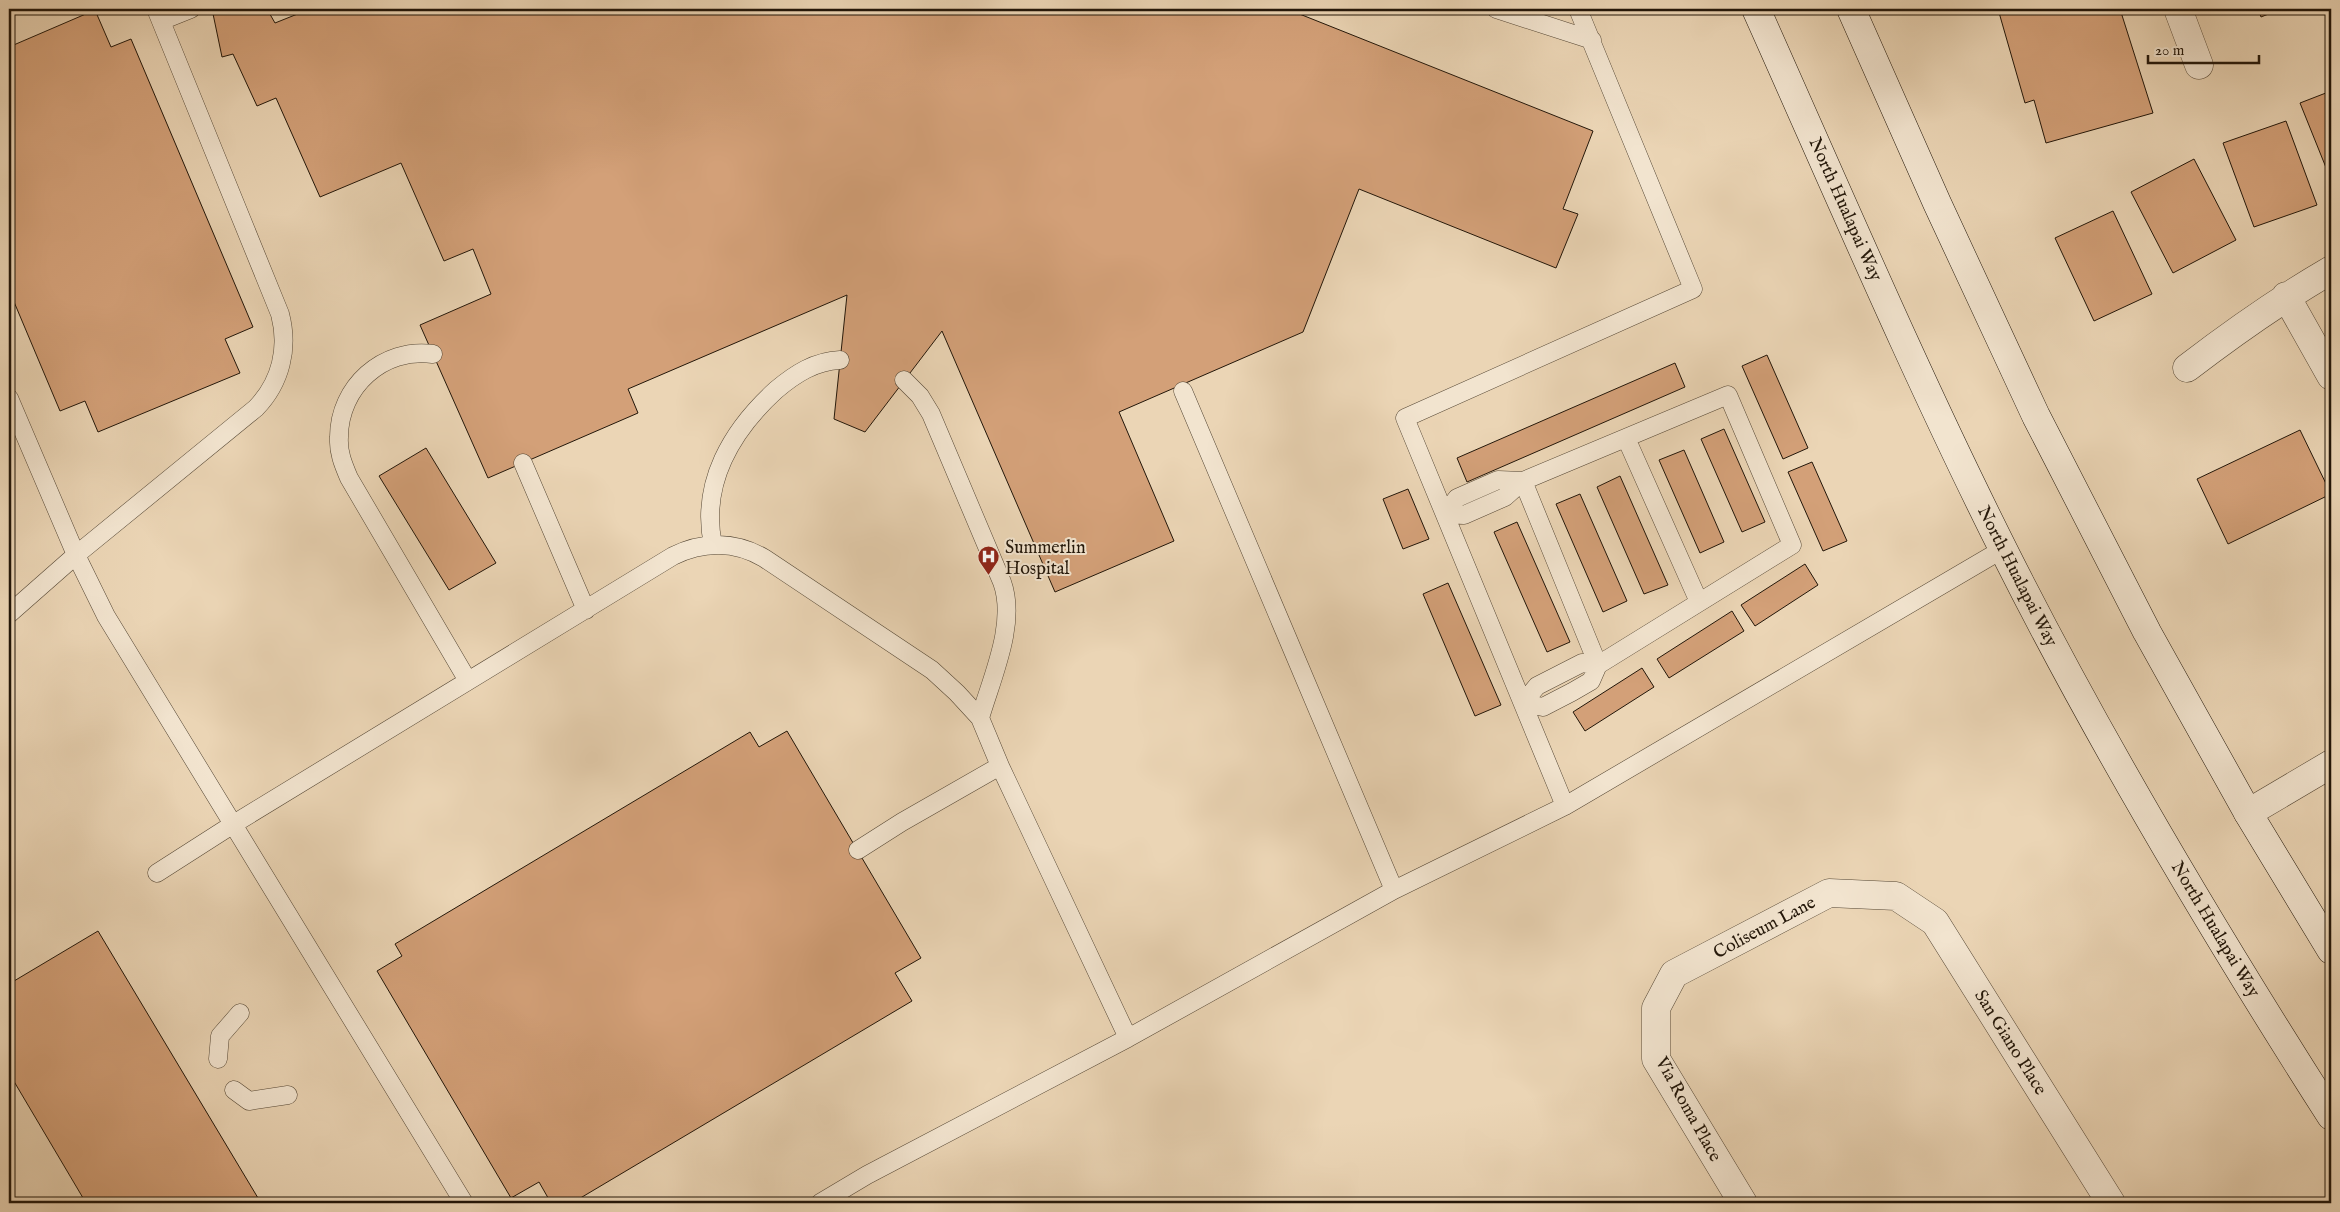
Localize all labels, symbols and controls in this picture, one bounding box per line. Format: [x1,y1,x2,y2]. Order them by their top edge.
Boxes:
scale bar [2148,32,2259,64]
text: 20 m [2155,41,2185,60]
street label: North Hualapai Way [1803,134,1887,285]
street label: North Hualapai Way [1971,502,2062,651]
place label: Summerlin Hospital [1005,537,1086,581]
hospital icon: Summerlin Hospital [977,545,1001,576]
street label: North Hualapai Way [2165,857,2265,1002]
street label: Coliseum Lane [1710,892,1820,965]
street label: San Giano Place [1968,986,2051,1100]
street label: Via Roma Place [1649,1052,1726,1166]

